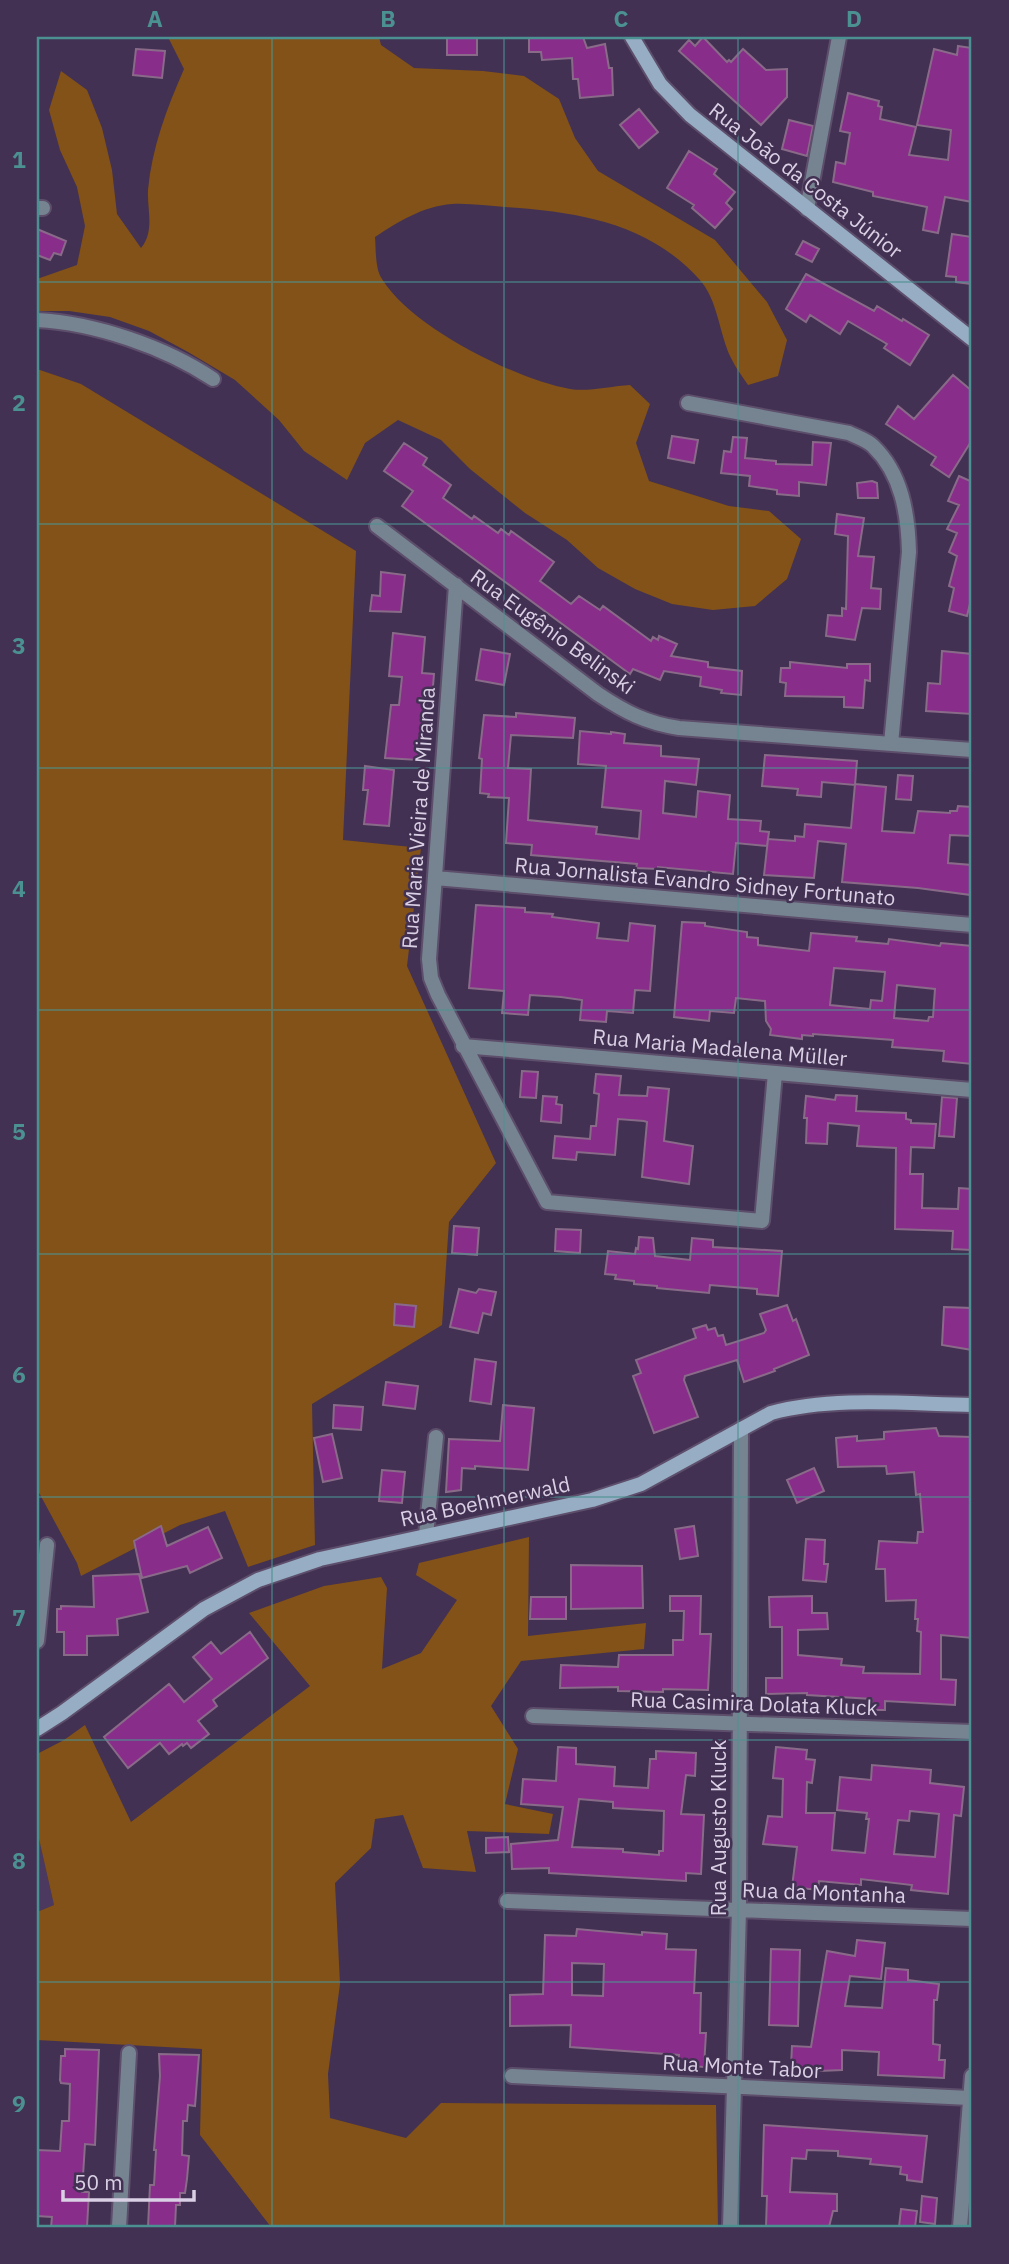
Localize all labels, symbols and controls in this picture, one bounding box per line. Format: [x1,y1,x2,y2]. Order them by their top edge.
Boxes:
text: A [147,3,163,33]
text: B [380,3,396,33]
text: C [614,3,629,33]
text: D [846,3,862,33]
street label: Rua João da Costa Júnior [704,96,909,264]
text: 1 [12,144,26,174]
text: 2 [12,387,26,417]
street label: Rua Eugênio Belinski [465,562,641,700]
text: 3 [12,630,26,660]
street label: Rua Maria Vieira de Miranda [395,686,441,950]
street label: Rua Jornalista Evandro Sidney Fortunato [513,850,897,912]
text: 4 [12,873,26,903]
street label: Rua Maria Madalena Müller [592,1022,849,1072]
text: 5 [12,1116,26,1146]
text: 6 [12,1359,26,1389]
street label: Rua Boehmerwald [397,1469,573,1533]
text: 7 [12,1602,26,1632]
street label: Rua Casimira Dolata Kluck [630,1685,878,1721]
street label: Rua Augusto Kluck [704,1740,732,1916]
text: 8 [12,1845,26,1875]
street label: Rua da Montanha [741,1875,907,1909]
street label: Rua Monte Tabor [662,2048,823,2084]
text: 9 [12,2088,26,2118]
scale bar [63,2159,194,2203]
text: 50 m [74,2168,123,2196]

